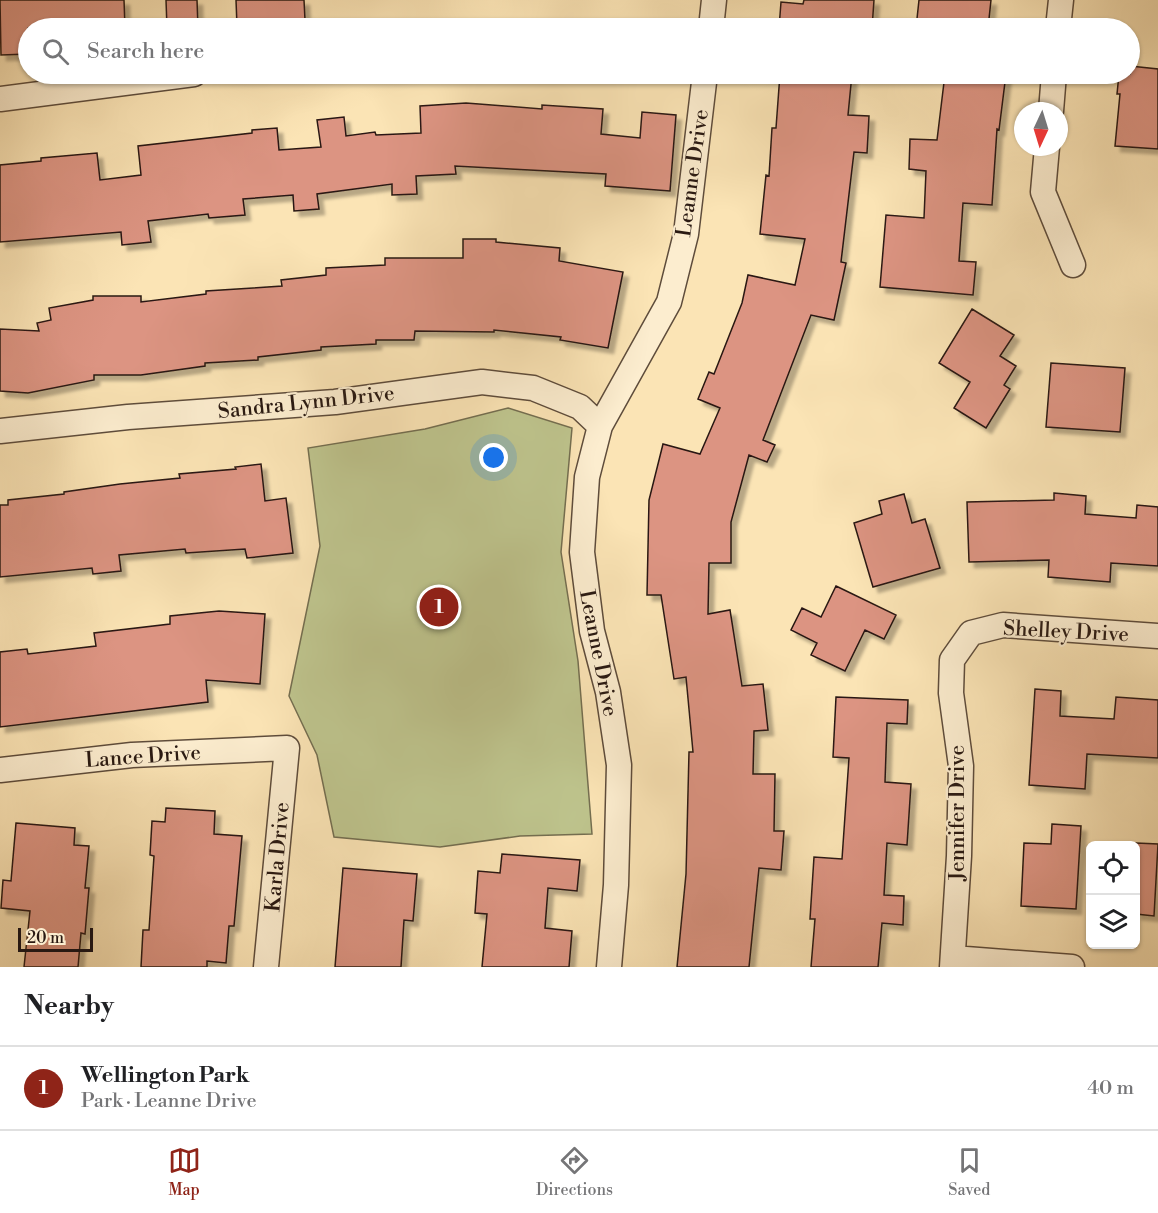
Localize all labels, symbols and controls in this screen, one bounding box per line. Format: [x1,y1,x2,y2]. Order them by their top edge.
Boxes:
search box [18,18,1140,84]
icon: search [39,35,72,68]
text: Search here [87,38,204,65]
north arrow [1014,102,1068,156]
street label: Leanne Drive [671,108,715,239]
street label: Sandra Lynn Drive [216,381,396,425]
your location [479,443,508,472]
pin: 1 [420,584,458,630]
street label: Leanne Drive [573,588,623,719]
street label: Shelley Drive [1002,616,1130,648]
street label: Lance Drive [84,740,202,774]
street label: Jennifer Drive [945,745,971,882]
street label: Karla Drive [260,801,296,913]
map controls [1086,841,1140,949]
button: locate [1086,841,1140,895]
button: layers [1086,895,1140,949]
scale bar [18,925,93,952]
text: 20 m [27,928,64,948]
text: Nearby [24,990,114,1022]
text: Wellington Park [81,1062,249,1089]
text: 1 [39,1076,48,1101]
text: 40 m [1087,1076,1134,1101]
text: Park · Leanne Drive [81,1089,257,1114]
tab: Map [168,1144,201,1200]
tab: Directions [536,1144,613,1200]
tab: Saved [948,1144,990,1200]

